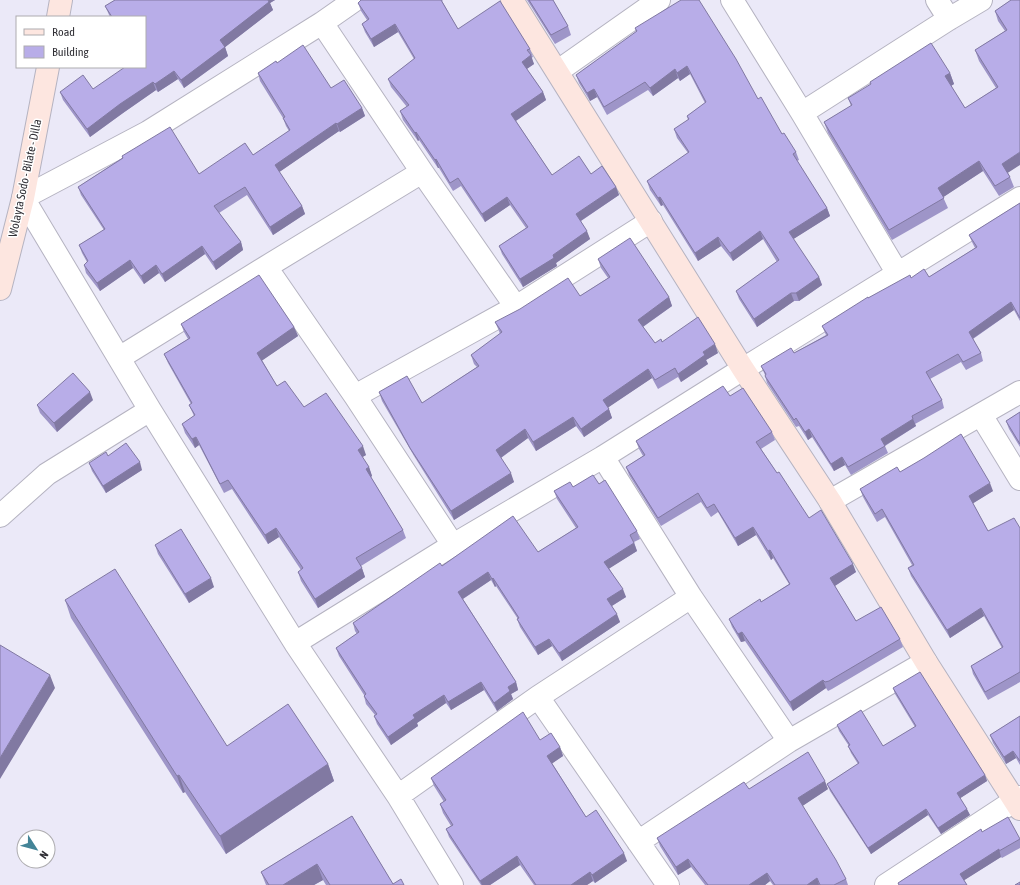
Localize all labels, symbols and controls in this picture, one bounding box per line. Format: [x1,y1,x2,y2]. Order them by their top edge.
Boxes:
legend [16,16,146,68]
text: Road [52,25,75,39]
text: Building [52,45,90,59]
street label: Wolayta Sodo - Bilate - Dilla [6,118,44,238]
north arrow [16,829,56,869]
text: N [37,849,51,861]

